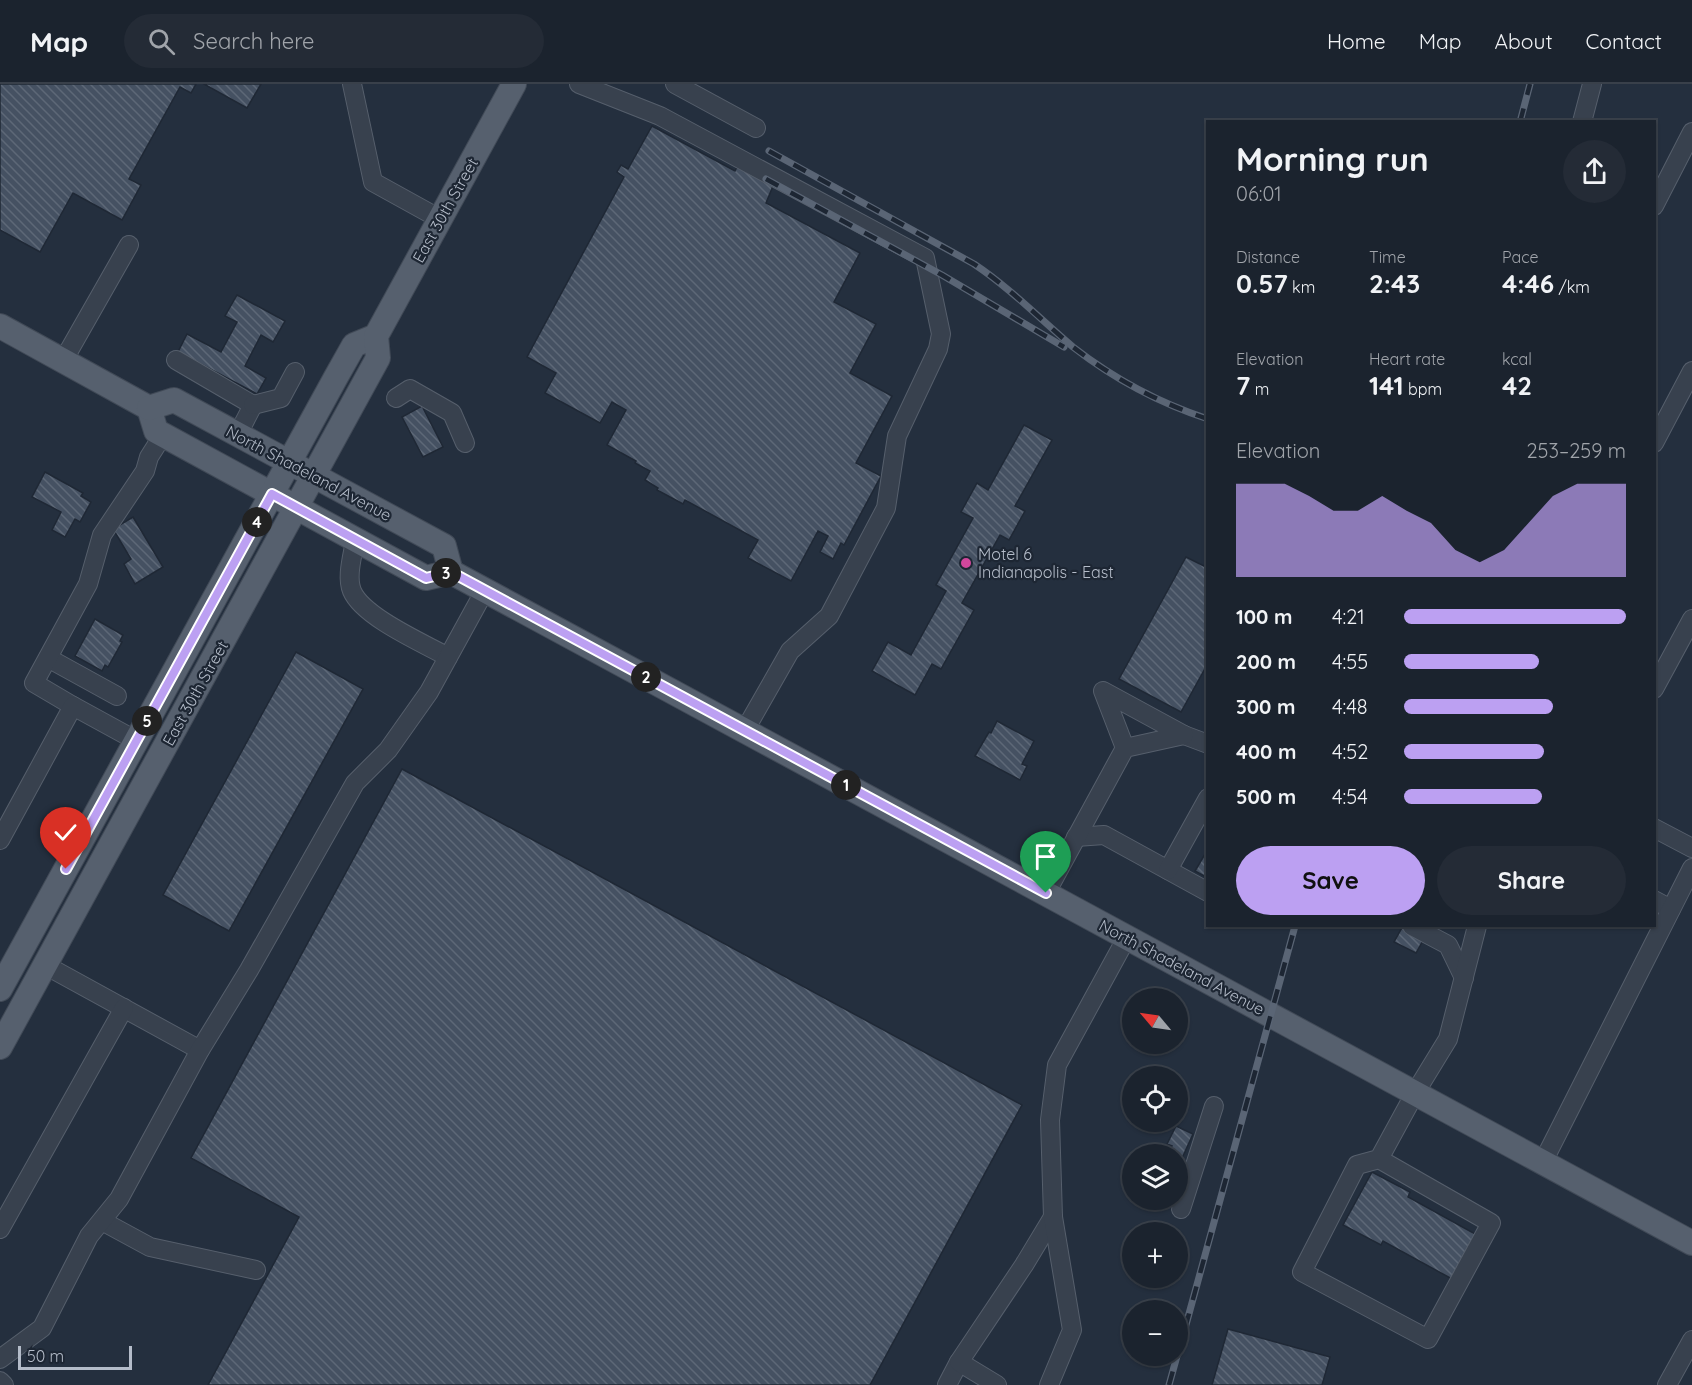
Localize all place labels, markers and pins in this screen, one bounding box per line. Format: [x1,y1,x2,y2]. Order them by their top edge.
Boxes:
pin: 4 [242,507,272,537]
place label: Motel 6 Indianapolis - East [978,544,1114,582]
marker: Motel 6 Indianapolis - East [959,556,973,570]
pin: 3 [431,558,461,588]
pin: 2 [631,662,661,692]
pin: 5 [132,706,162,736]
pin: 1 [831,770,861,800]
pin [40,807,91,869]
pin [1020,831,1071,893]

